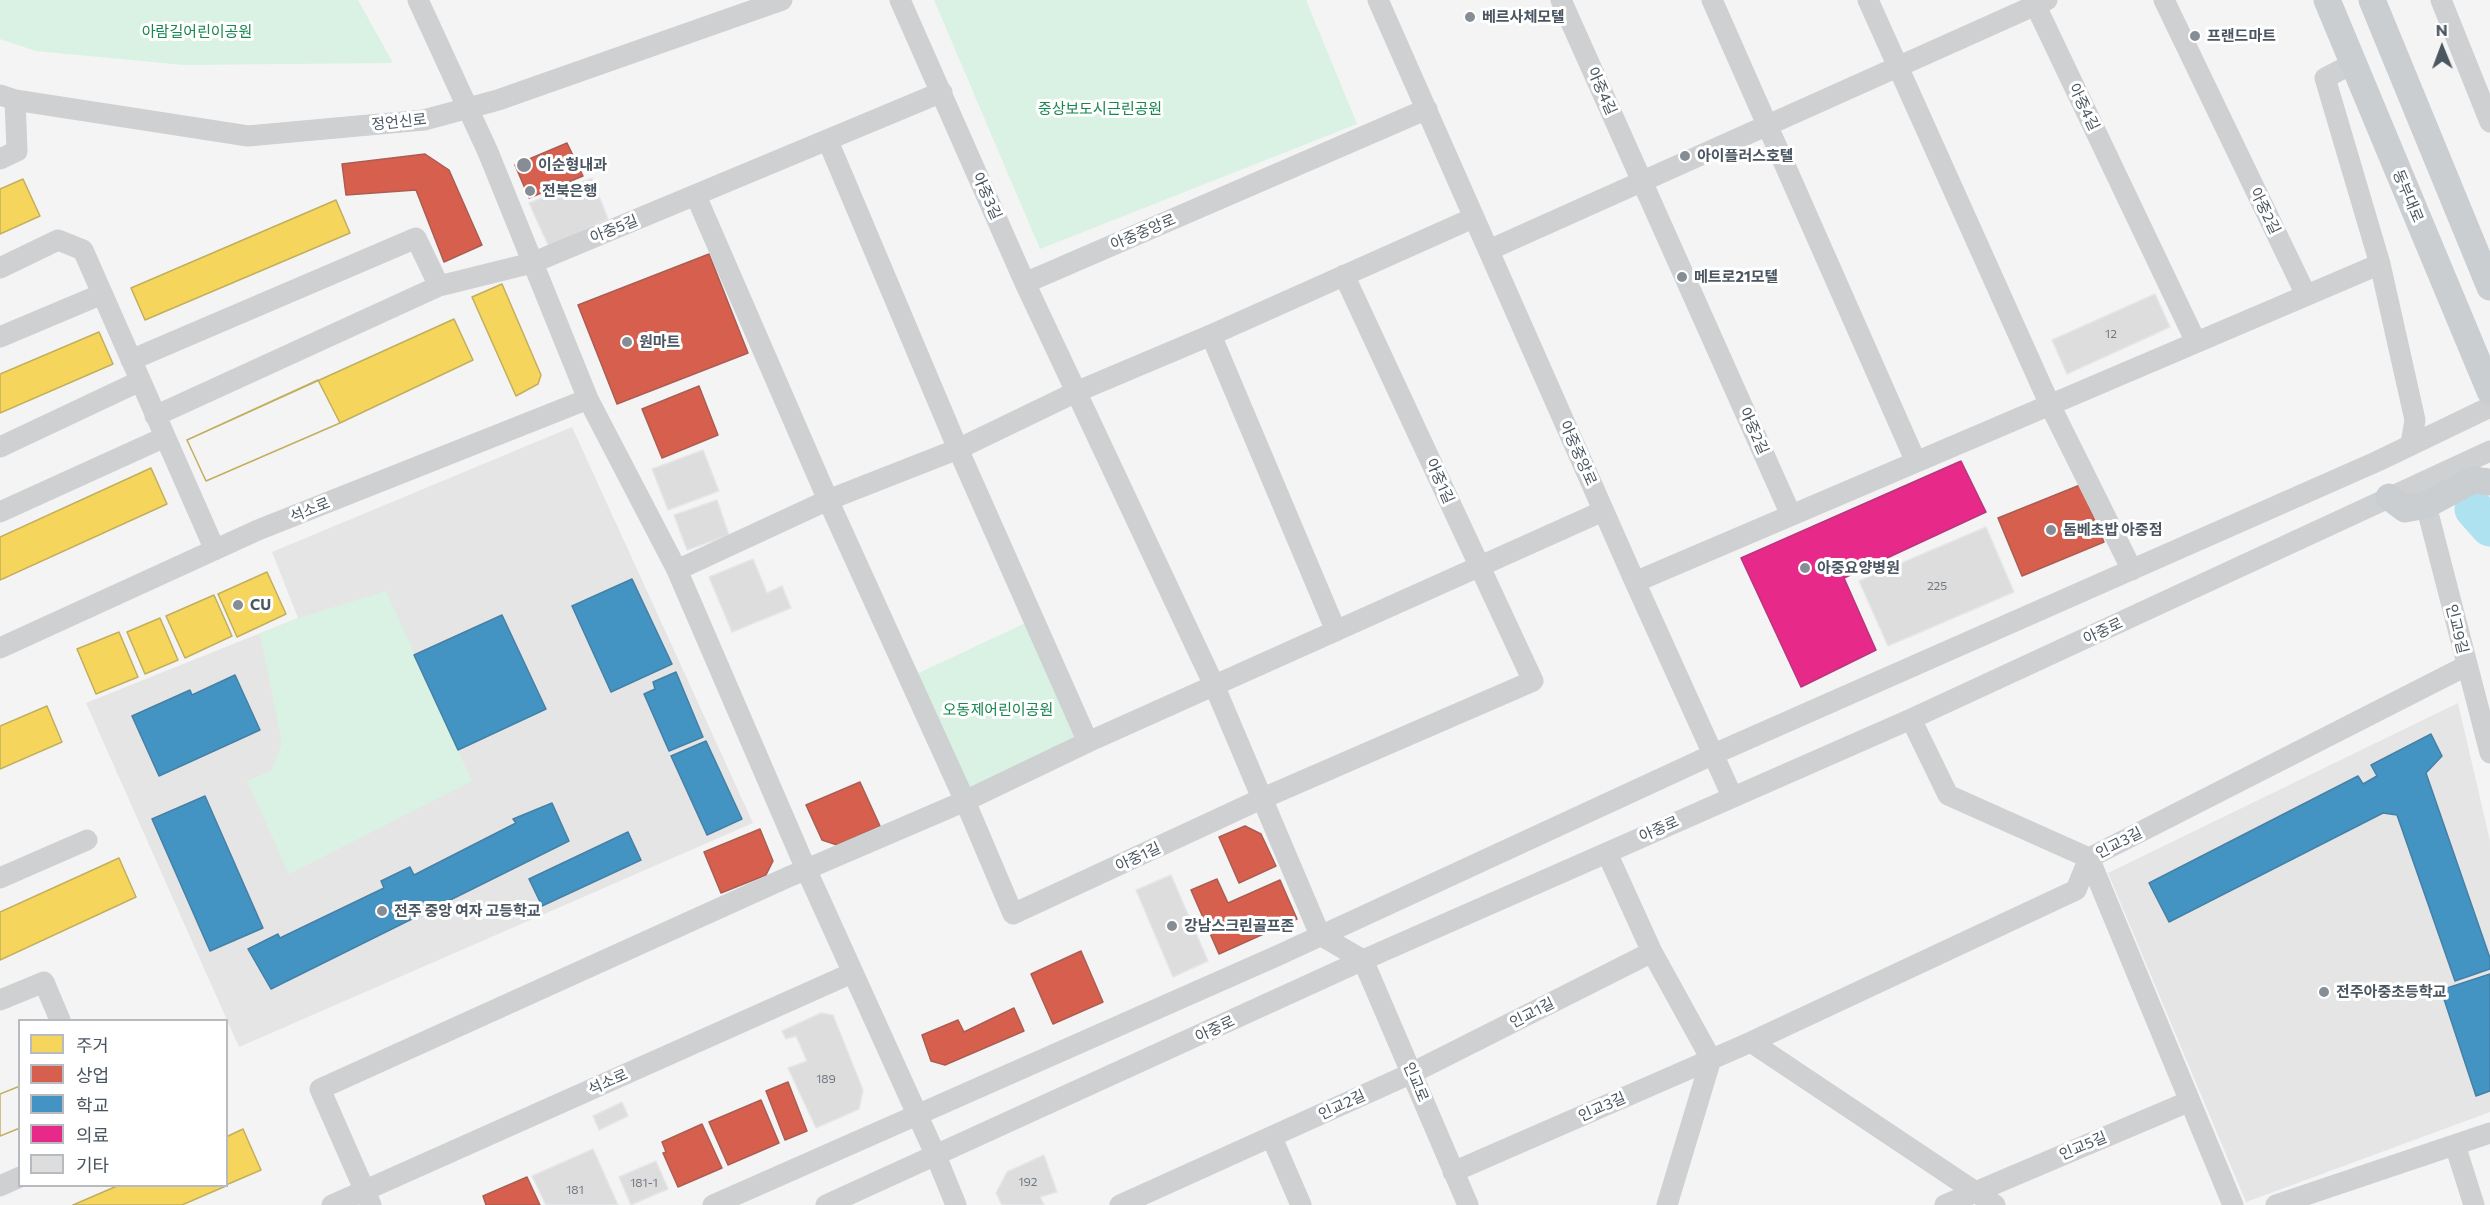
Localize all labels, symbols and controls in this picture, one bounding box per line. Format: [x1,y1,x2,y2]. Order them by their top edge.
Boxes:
place label: 베르사체모텔 [1482,8,1565,26]
marker: 베르사체모텔 [1463,10,1477,24]
north arrow [2412,18,2472,78]
text: N [2436,20,2448,39]
park label: 아람길어린이공원 [142,23,252,41]
place label: 프랜드마트 [2207,27,2276,45]
marker: 프랜드마트 [2188,29,2202,43]
street label: 아중4길 [1584,64,1620,118]
street label: 아중4길 [2065,80,2103,134]
park label: 중상보도시근린공원 [1038,100,1162,118]
street label: 정언신로 [371,110,427,134]
place label: 아이플러스호텔 [1697,147,1794,165]
marker: 아이플러스호텔 [1678,149,1692,163]
marker: 이순형내과 [515,156,533,174]
place label: 이순형내과 [538,156,607,174]
street label: 동부대로 [2389,167,2427,225]
street label: 아중3길 [969,170,1005,222]
place label: 전북은행 [542,182,597,200]
marker: 전북은행 [523,184,537,198]
street label: 아중2길 [2246,185,2284,237]
street label: 아중중앙로 [1108,210,1178,254]
street label: 아중5길 [587,211,641,247]
place label: 메트로21모텔 [1694,268,1778,286]
marker: 메트로21모텔 [1675,270,1689,284]
house number: 12 [2105,327,2117,341]
place label: 원마트 [639,333,680,351]
marker: 원마트 [620,335,634,349]
street label: 아중2길 [1736,405,1772,457]
street label: 아중중앙로 [1556,418,1600,488]
street label: 아중1길 [1422,455,1458,507]
street label: 석소로 [287,494,333,526]
place label: 돔베초밥 아중점 [2063,521,2162,539]
marker: 돔베초밥 아중점 [2044,523,2058,537]
place label: 아중요양병원 [1817,559,1900,577]
marker: 아중요양병원 [1798,561,1812,575]
house number: 225 [1927,579,1947,593]
place label: CU [250,596,271,614]
marker: CU [231,598,245,612]
street label: 인교9길 [2442,602,2472,656]
street label: 아중로 [2080,614,2126,648]
park label: 오동제어린이공원 [943,701,1053,719]
street label: 아중로 [1636,812,1682,846]
street label: 인교3길 [2093,824,2145,862]
street label: 아중1길 [1113,839,1163,875]
place label: 전주 중앙 여자 고등학교 [394,902,541,920]
marker: 전주 중앙 여자 고등학교 [375,904,389,918]
place label: 강남스크린골프존 [1184,917,1294,935]
marker: 강남스크린골프존 [1165,919,1179,933]
place label: 전주아중초등학교 [2336,983,2446,1001]
marker: 전주아중초등학교 [2317,985,2331,999]
street label: 인교1길 [1507,994,1557,1032]
street label: 아중로 [1192,1012,1238,1046]
legend [18,1019,228,1187]
text: 주거 [76,1034,109,1056]
street label: 인교로 [1400,1059,1432,1105]
text: 상업 [76,1064,109,1086]
street label: 석소로 [585,1065,631,1099]
house number: 189 [816,1072,836,1086]
street label: 인교2길 [1316,1086,1368,1124]
street label: 인교3길 [1576,1089,1628,1125]
text: 학교 [76,1094,109,1116]
text: 의료 [76,1124,109,1146]
street label: 인교5길 [2056,1128,2110,1164]
text: 기타 [76,1154,109,1176]
house number: 192 [1018,1175,1038,1189]
house number: 181-1 [630,1176,658,1190]
house number: 181 [566,1183,584,1197]

